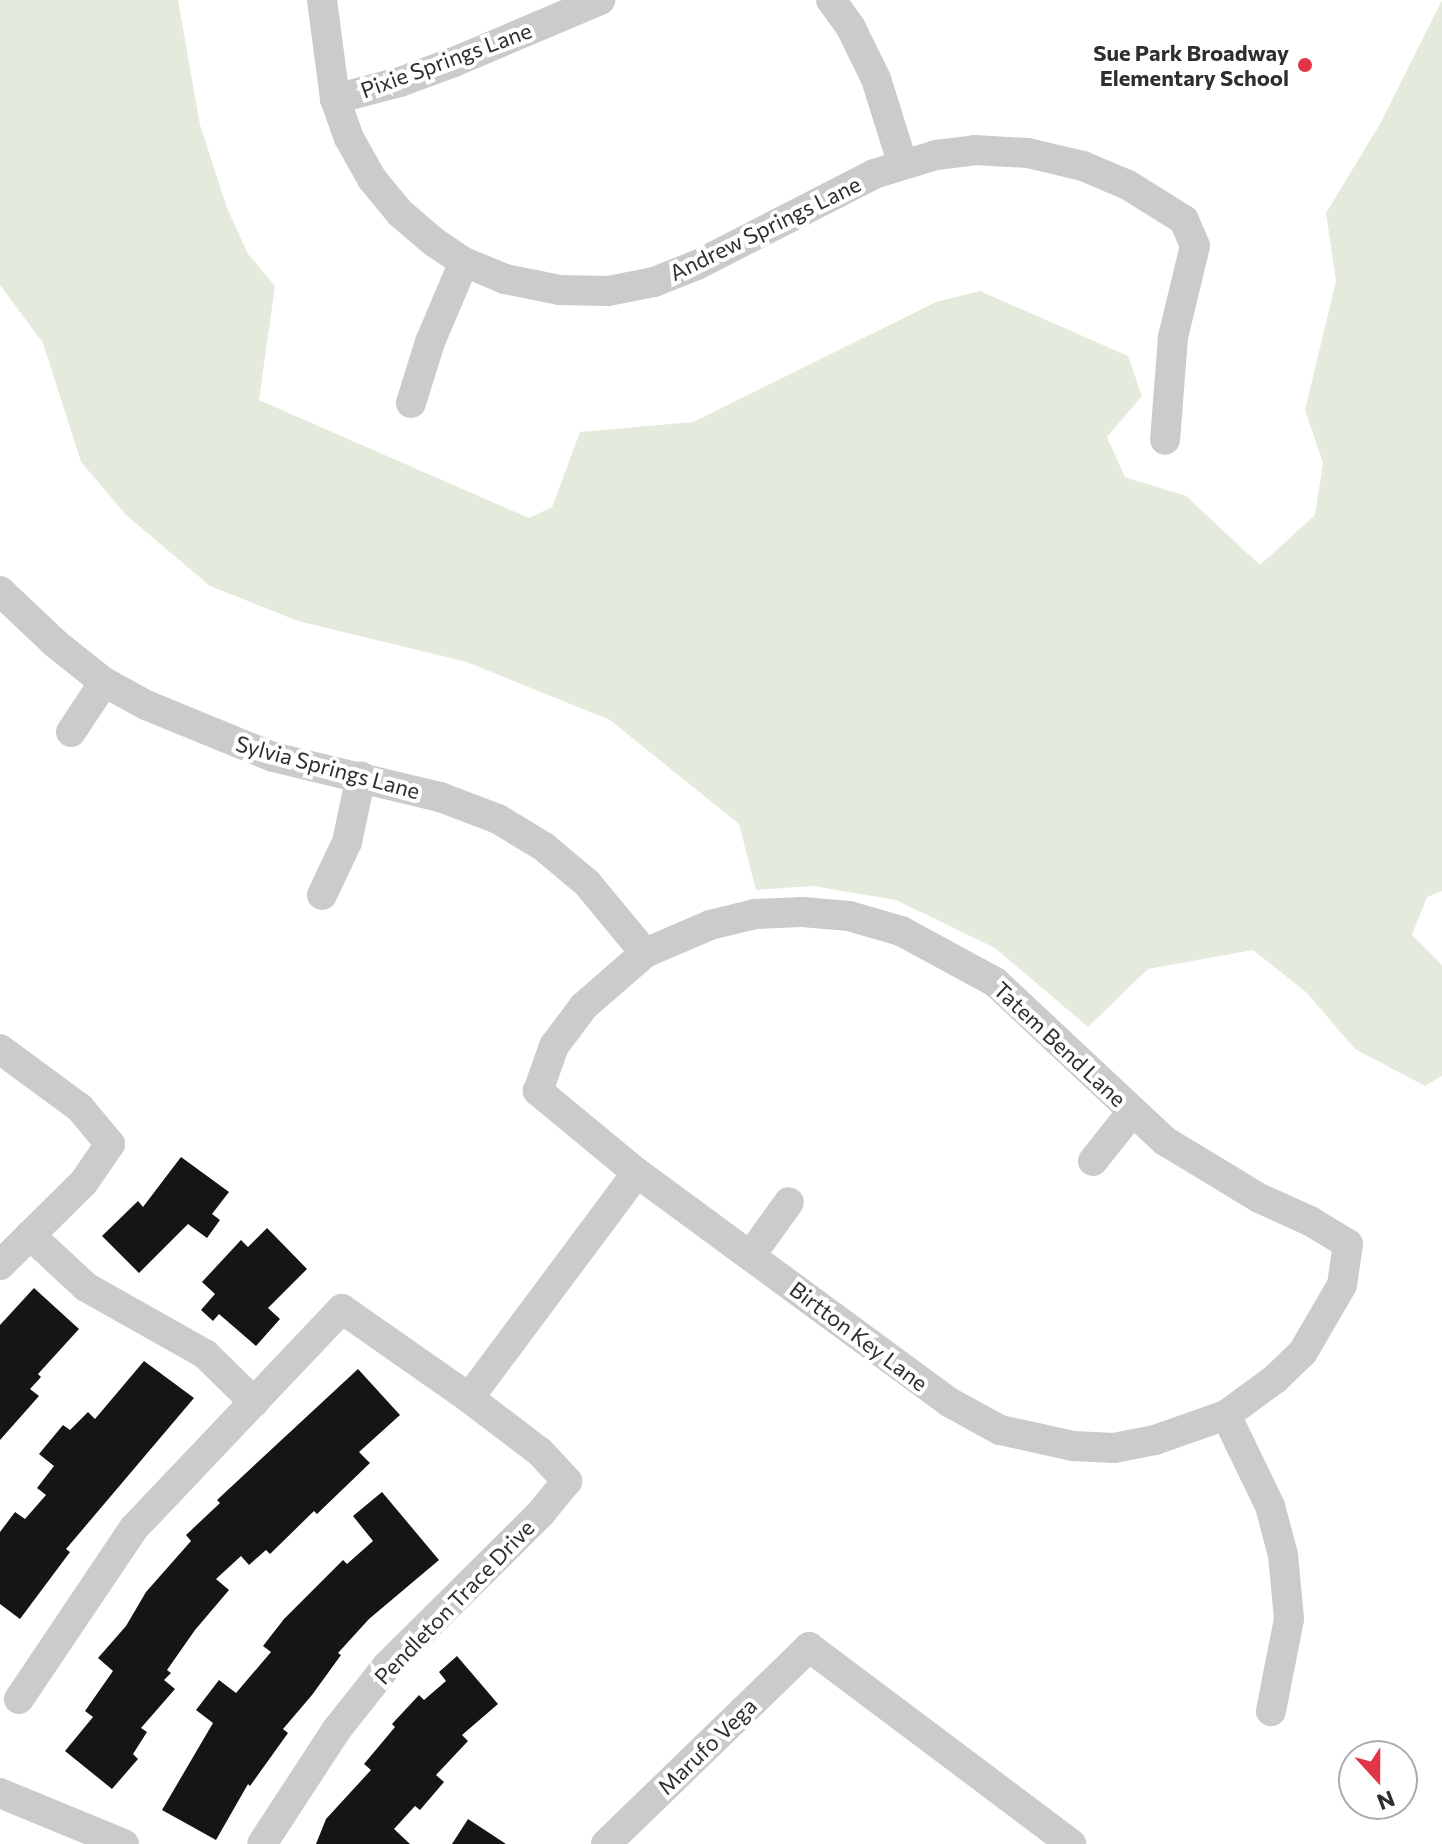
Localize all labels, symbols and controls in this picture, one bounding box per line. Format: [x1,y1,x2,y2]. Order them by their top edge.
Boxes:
street label: Pixie Springs Lane [357,17,535,103]
place label: Sue Park Broadway Elementary School [1093,39,1289,90]
marker: Sue Park Broadway Elementary School [1296,56,1314,74]
street label: Andrew Springs Lane [665,170,865,286]
street label: Sylvia Springs Lane [233,730,423,804]
street label: Tatem Bend Lane [988,976,1132,1112]
street label: Birtton Key Lane [785,1276,933,1396]
street label: Pendleton Trace Drive [369,1514,539,1690]
street label: Marufo Vega [652,1692,762,1800]
north arrow [1338,1740,1418,1820]
text: N [1374,1785,1399,1817]

